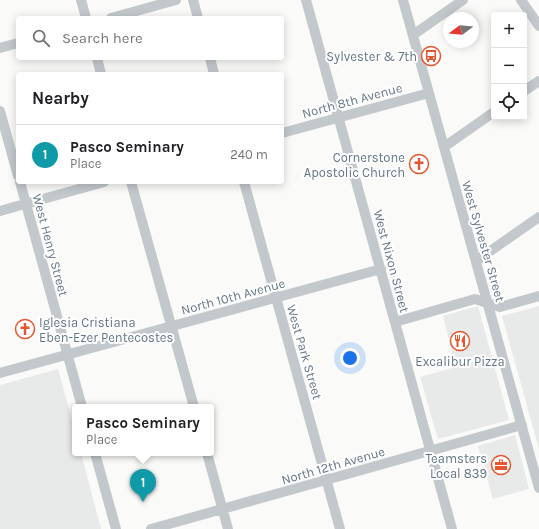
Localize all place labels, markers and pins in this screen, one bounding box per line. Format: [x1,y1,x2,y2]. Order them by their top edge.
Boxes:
bus stop icon: Sylvester & 7th [420,45,442,67]
place label: Sylvester & 7th [326,49,417,64]
place label: Cornerstone Apostolic Church [304,150,405,180]
church icon: Cornerstone Apostolic Church [408,153,430,175]
place label: Iglesia Cristiana Eben-Ezer Pentecostes [39,315,173,345]
church icon: Iglesia Cristiana Eben-Ezer Pentecostes [14,318,36,340]
restaurant icon: Excalibur Pizza [449,330,471,352]
place label: Excalibur Pizza [415,354,505,369]
place label: Teamsters Local 839 [426,451,487,481]
office icon: Teamsters Local 839 [490,454,512,476]
pin: 1 [130,469,156,502]

